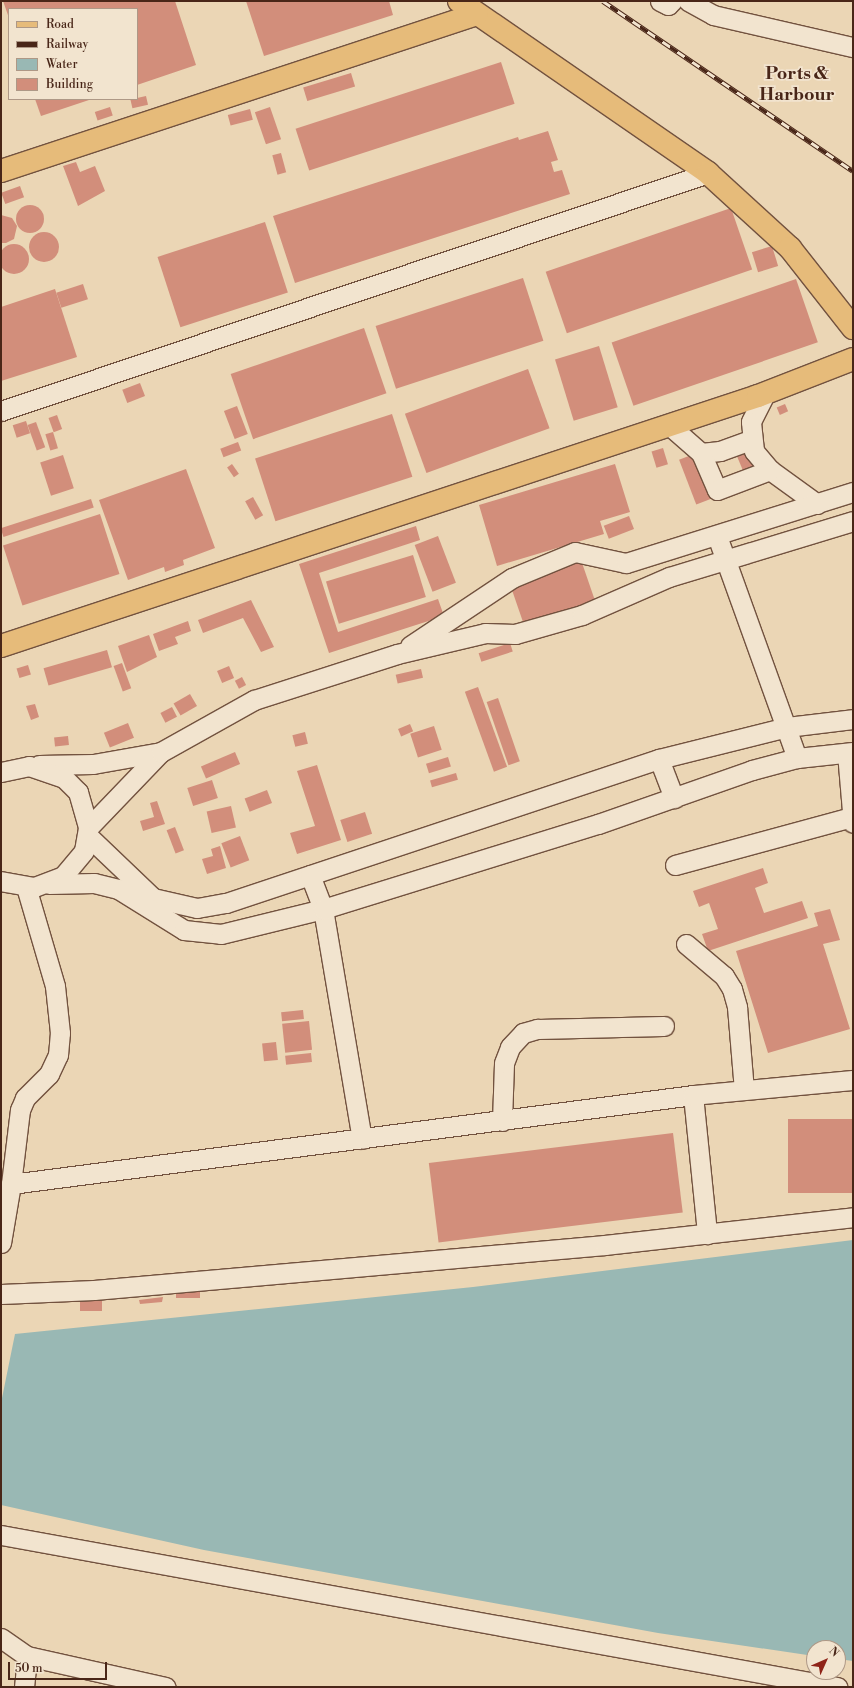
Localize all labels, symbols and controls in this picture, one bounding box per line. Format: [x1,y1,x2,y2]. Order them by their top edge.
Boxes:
legend [8,8,138,100]
text: Road [46,17,74,32]
text: Railway [46,37,88,52]
text: Water [46,57,78,72]
district label: Ports & Harbour [759,64,835,106]
text: Building [46,77,93,92]
north arrow [806,1640,846,1680]
text: N [826,1644,842,1660]
scale bar [10,1654,109,1680]
text: 50 m [15,1661,43,1676]

